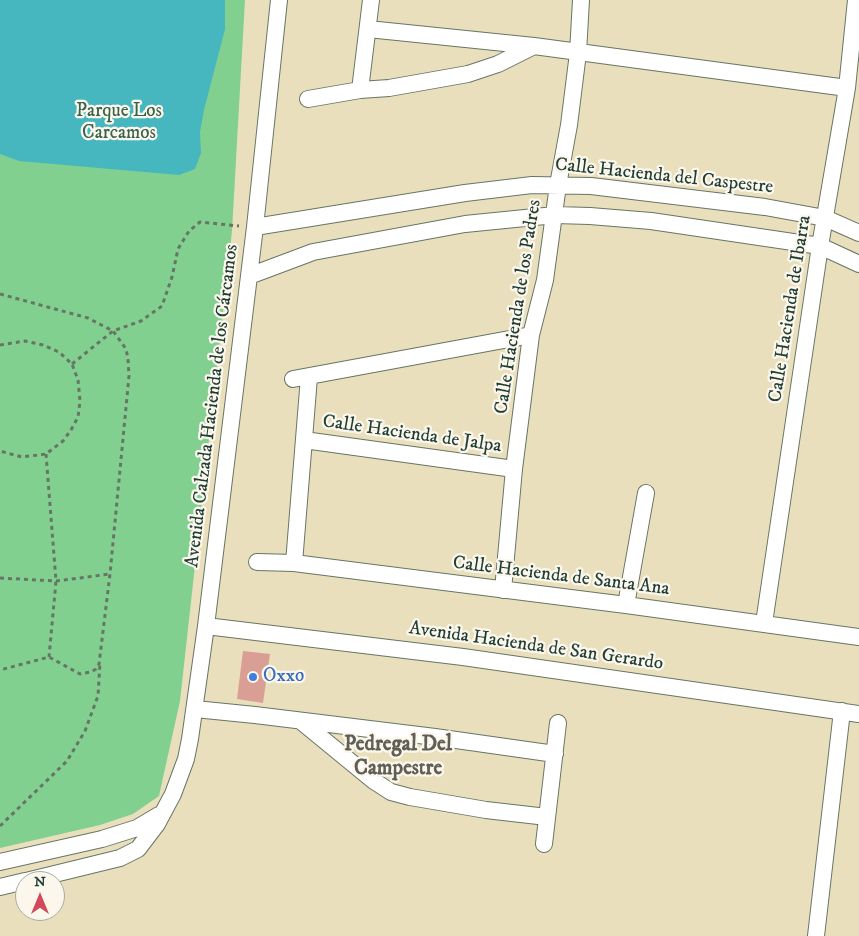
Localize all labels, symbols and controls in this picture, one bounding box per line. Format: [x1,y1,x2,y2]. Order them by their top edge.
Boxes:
park label: Parque Los Carcamos [76,101,162,145]
street label: Calle Hacienda del Caspestre [554,154,774,200]
street label: Calle Hacienda de los Padres [491,198,547,416]
street label: Calle Hacienda de Ibarra [765,214,817,404]
street label: Avenida Calzada Hacienda de los Cárcamos [182,243,244,569]
street label: Calle Hacienda de Jalpa [321,411,503,459]
street label: Calle Hacienda de Santa Ana [451,552,671,602]
street label: Avenida Hacienda de San Gerardo [408,618,664,676]
place label: Oxxo [263,666,304,688]
marker: Oxxo [247,671,259,683]
district label: Pedregal Del Campestre [344,733,452,783]
north arrow [15,871,65,921]
text: N [34,873,46,891]

